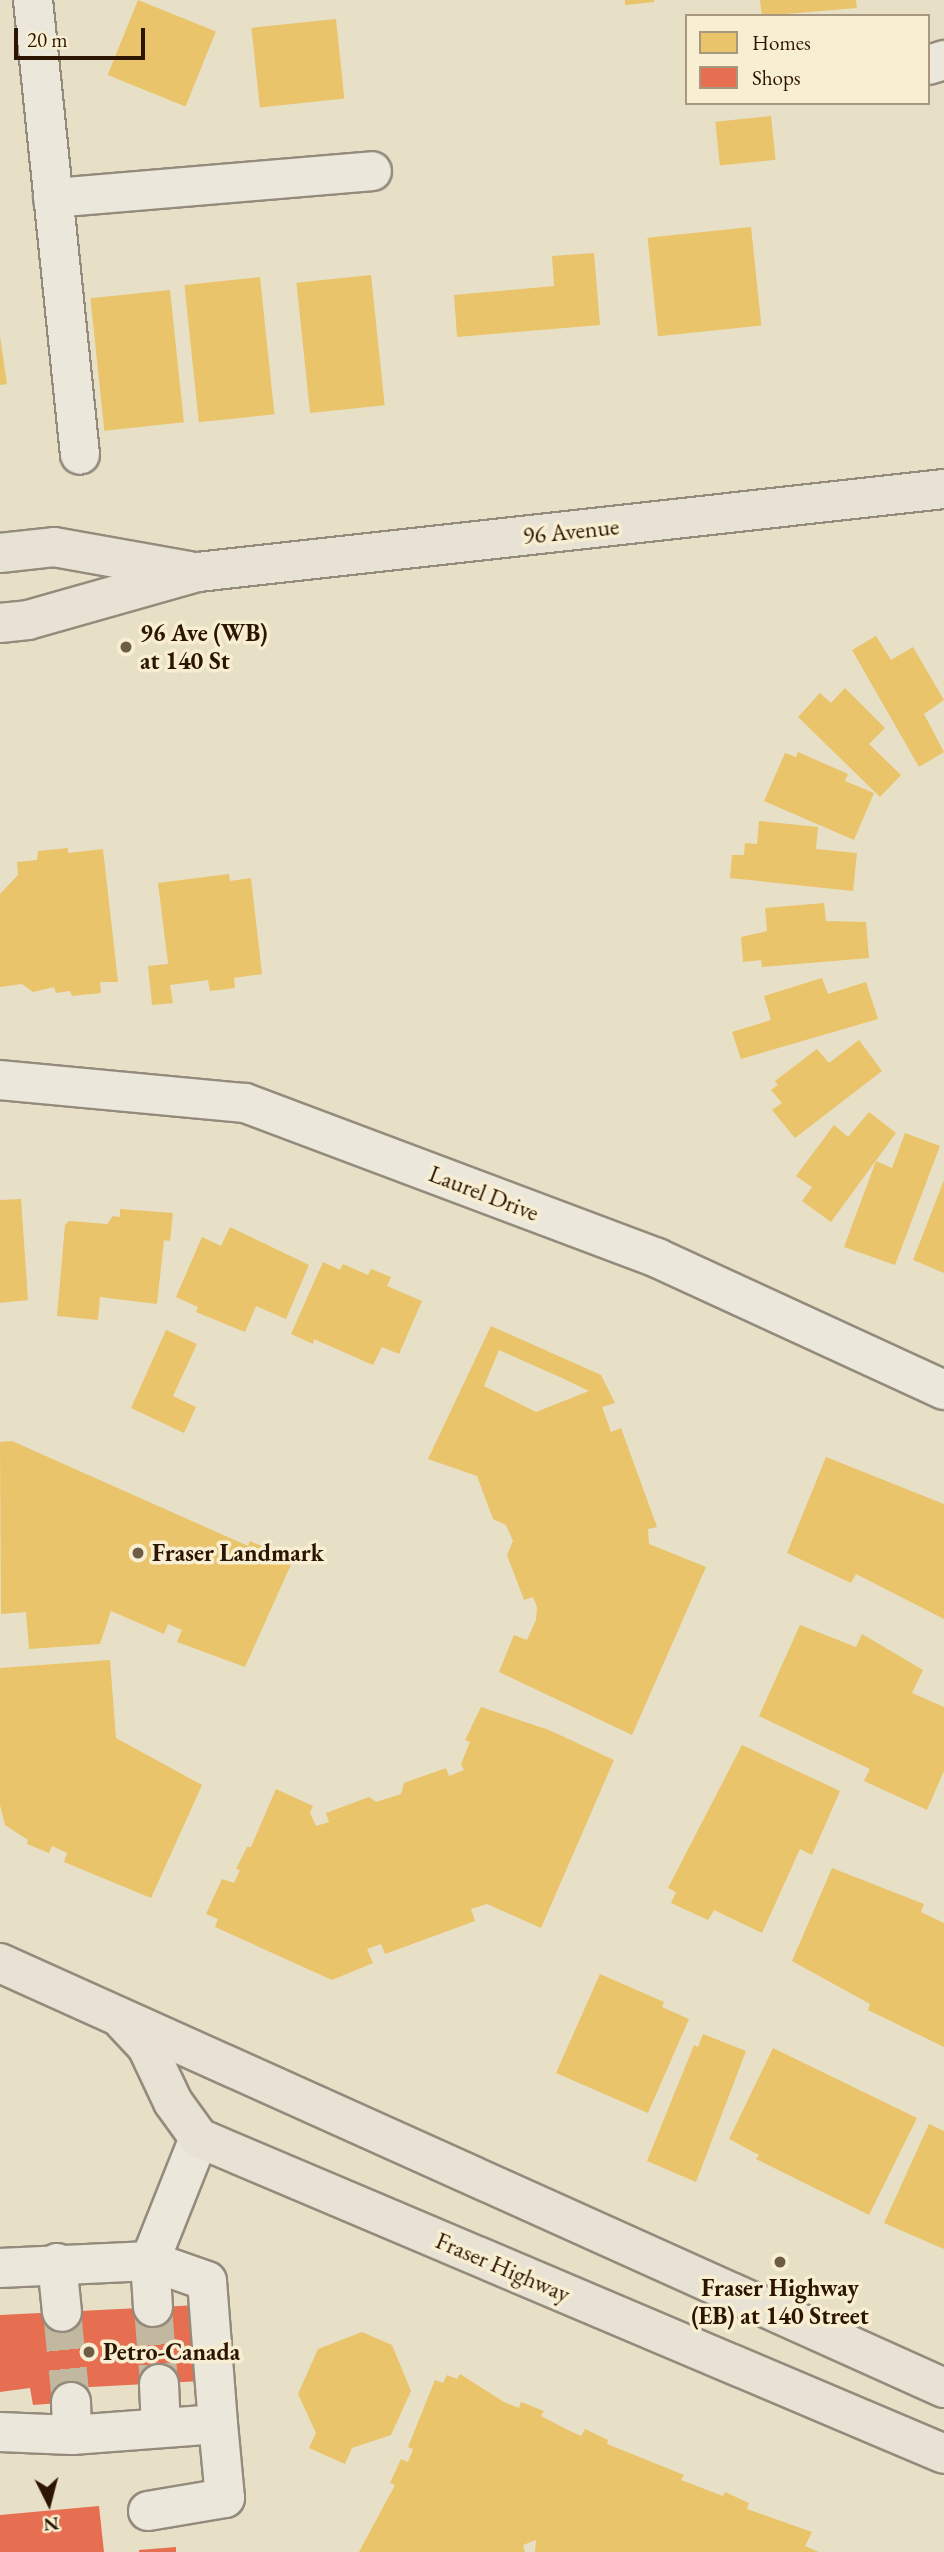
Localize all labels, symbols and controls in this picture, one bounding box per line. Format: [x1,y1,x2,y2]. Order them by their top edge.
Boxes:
scale bar [18,14,149,58]
legend [685,14,930,105]
text: 20 m [27,26,68,53]
text: Homes [752,29,811,56]
text: Shops [752,64,801,91]
street label: 96 Avenue [521,512,621,550]
place label: 96 Ave (WB) at 140 St [140,619,267,675]
marker: 96 Ave (WB) at 140 St [118,639,134,655]
street label: Laurel Drive [425,1159,543,1227]
place label: Fraser Landmark [152,1539,324,1567]
marker: Fraser Landmark [130,1545,146,1561]
street label: Fraser Highway [431,2226,575,2308]
marker: Fraser Highway (EB) at 140 Street [772,2254,788,2270]
place label: Fraser Highway (EB) at 140 Street [691,2274,869,2330]
place label: Petro-Canada [103,2338,240,2366]
marker: Petro-Canada [81,2344,97,2360]
north arrow [14,2468,84,2538]
text: N [42,2511,60,2538]

